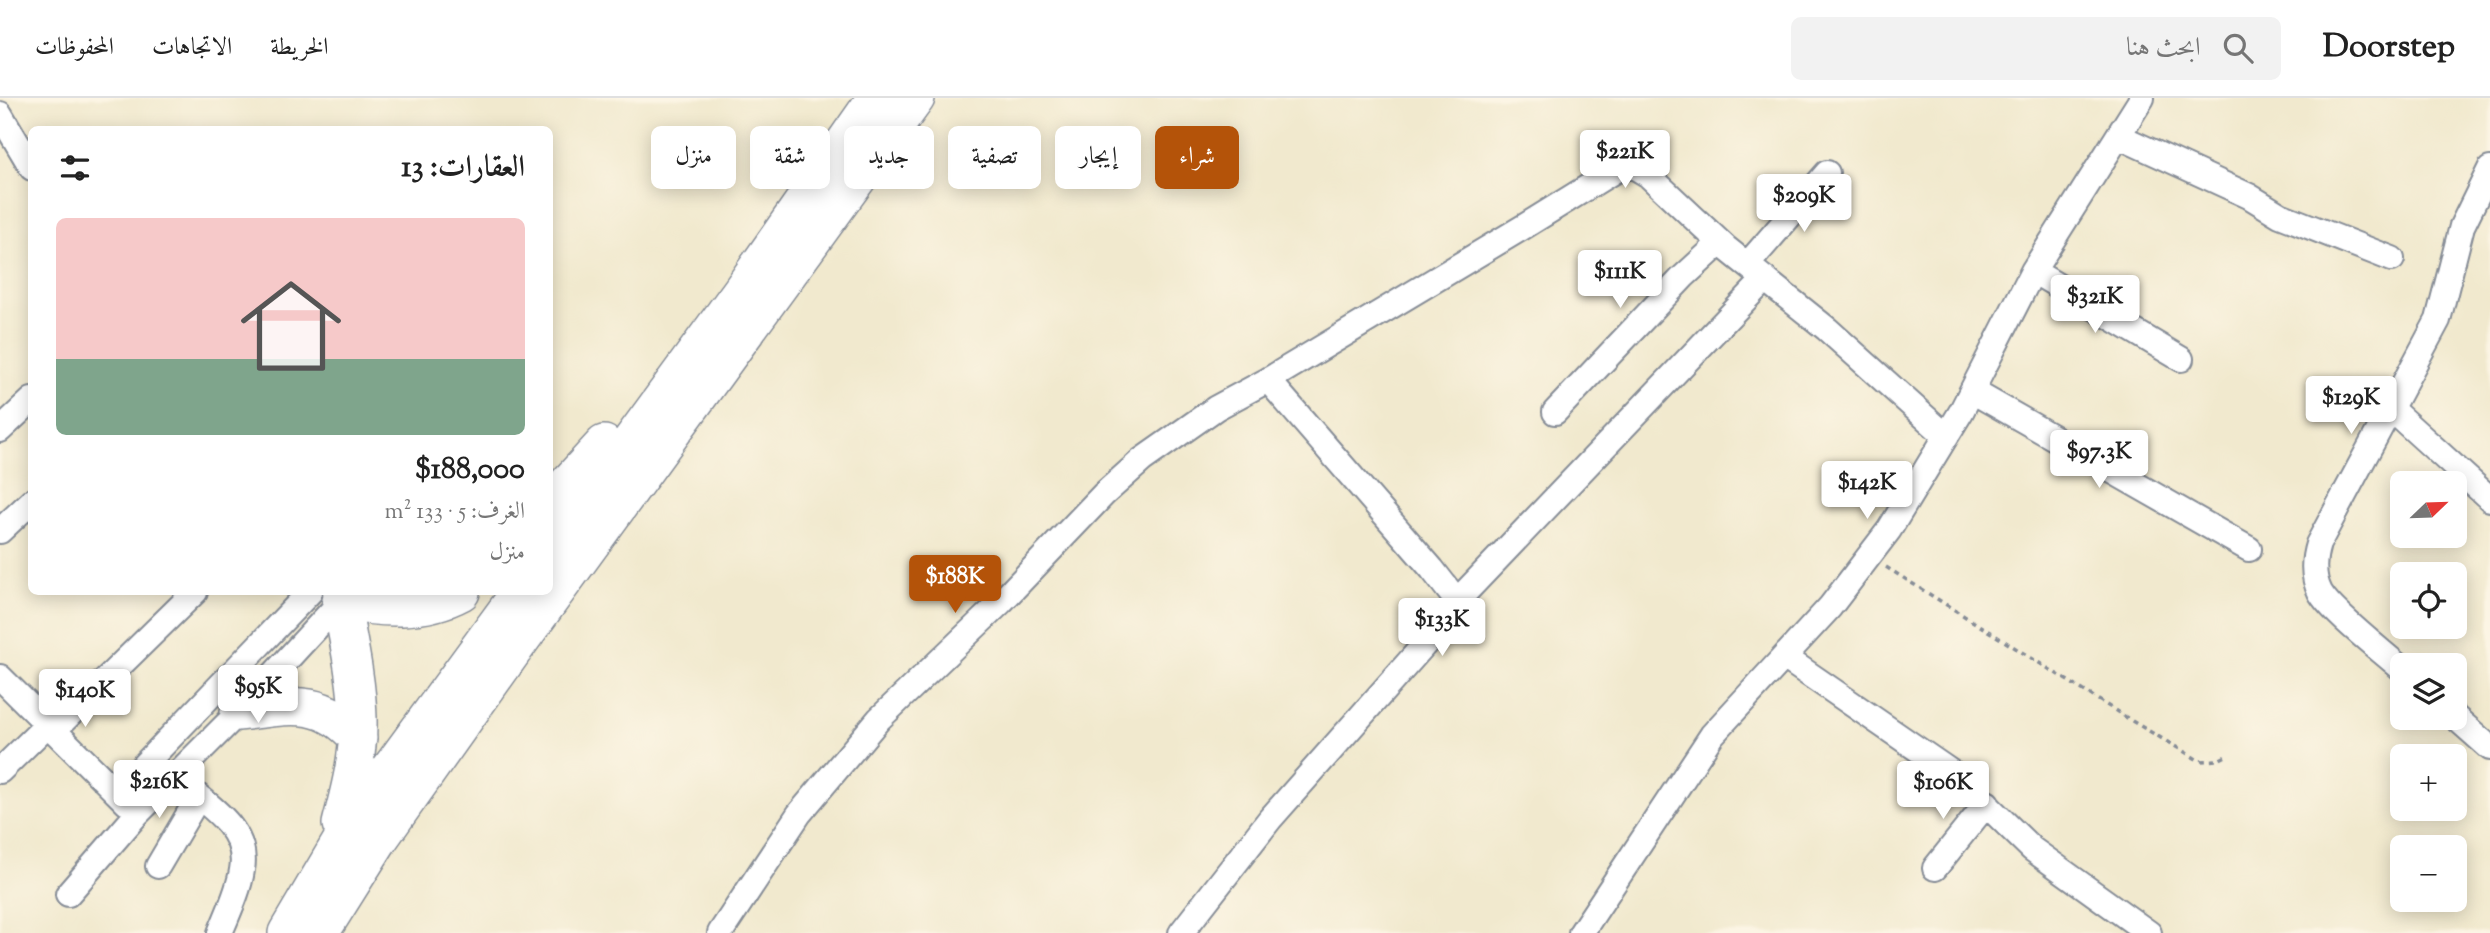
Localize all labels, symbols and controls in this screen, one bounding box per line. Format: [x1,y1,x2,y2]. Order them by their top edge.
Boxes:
search box [1791,17,2281,80]
text: Doorstep [2323,24,2455,72]
icon: search [2219,29,2257,67]
text: ابحث هنا [2126,30,2201,67]
text: المحفوظات [35,31,114,65]
text: الاتجاهات [152,31,232,65]
text: الخريطة [270,31,329,65]
chip: منزل [651,126,736,189]
chip: شقة [750,126,830,189]
chip: جديد [844,126,934,189]
chip: تصفية [948,126,1041,189]
chip: إيجار [1055,126,1141,189]
chip: شراء [1155,126,1239,189]
pin: $221K [1576,130,1674,190]
text: $221K [1596,136,1654,169]
text: العقارات: 13 [401,147,525,190]
icon: filters [56,149,94,187]
pin: $209K [1755,174,1853,234]
text: $209K [1772,180,1836,213]
pin: $111K [1571,250,1669,310]
text: $111K [1594,256,1646,289]
icon: home [228,263,354,389]
pin: $321K [2046,275,2144,335]
text: $321K [2067,281,2123,314]
pin: $129K [2302,376,2400,436]
text: $129K [2322,382,2380,415]
pin: $97.3K [2042,430,2156,490]
text: $97.3K [2066,436,2132,469]
text: $188,000 [415,449,525,492]
pin: $142K [1818,462,1916,521]
text: $142K [1837,467,1897,500]
north arrow [2390,471,2468,548]
map controls [2390,471,2467,912]
text: الغرف: 5 · 133 m² [385,496,525,529]
text: منزل [490,537,525,570]
pin: $188K [906,556,1004,615]
text: $188K [925,561,985,594]
button: locate [2390,562,2467,639]
pin: $133K [1393,598,1491,658]
text: $133K [1414,604,1470,637]
button: layers [2390,653,2467,730]
pin: $95K [217,666,299,725]
pin: $140K [36,670,134,729]
text: $95K [234,671,282,704]
text: $140K [55,675,115,708]
button: + [2390,744,2467,821]
pin: $216K [110,760,208,820]
pin: $106K [1894,762,1992,821]
text: $216K [130,766,188,799]
text: $106K [1913,767,1973,800]
button: − [2390,835,2467,912]

